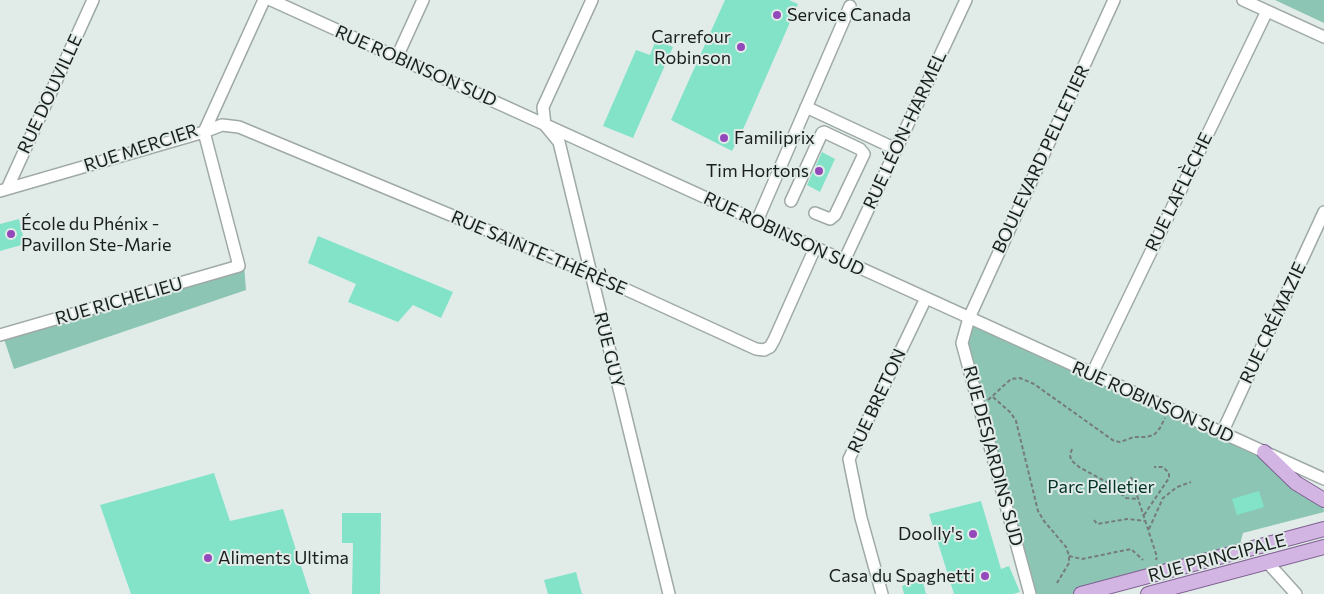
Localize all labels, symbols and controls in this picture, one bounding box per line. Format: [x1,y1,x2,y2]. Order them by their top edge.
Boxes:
place label: Service Canada [787,4,911,26]
marker: Service Canada [771,9,783,21]
street label: RUE ROBINSON SUD [332,21,500,111]
place label: Carrefour Robinson [651,26,731,68]
street label: RUE DOUVILLE [13,31,87,157]
marker: Carrefour Robinson [735,41,747,53]
street label: RUE LÉON-HARMEL [859,47,951,213]
street label: BOULEVARD PELLETIER [988,61,1094,257]
street label: RUE MERCIER [81,119,201,177]
place label: Familiprix [734,127,815,149]
street label: RUE LAFLÈCHE [1141,129,1217,255]
marker: Familiprix [718,132,730,144]
place label: Tim Hortons [706,160,809,182]
marker: Tim Hortons [813,165,825,177]
street label: RUE ROBINSON SUD [700,187,868,281]
street label: RUE SAINTE-THÉRÈSE [448,206,630,300]
place label: École du Phénix - Pavillon Ste-Marie [21,213,171,255]
marker: École du Phénix - Pavillon Ste-Marie [5,228,17,240]
street label: RUE CRÉMAZIE [1235,259,1311,387]
street label: RUE RICHELIEU [53,272,185,330]
street label: RUE GUY [589,310,629,390]
street label: RUE BRETON [843,345,911,457]
street label: RUE ROBINSON SUD [1069,357,1237,447]
street label: RUE DESJARDINS SUD [958,363,1028,549]
park label: Parc Pelletier [1047,476,1155,498]
place label: Doolly's [898,523,963,545]
marker: Doolly's [967,528,979,540]
street label: RUE PRINCIPALE [1146,529,1288,587]
place label: Aliments Ultima [218,547,349,569]
marker: Aliments Ultima [202,552,214,564]
place label: Casa du Spaghetti [829,565,975,587]
marker: Casa du Spaghetti [979,570,991,582]

